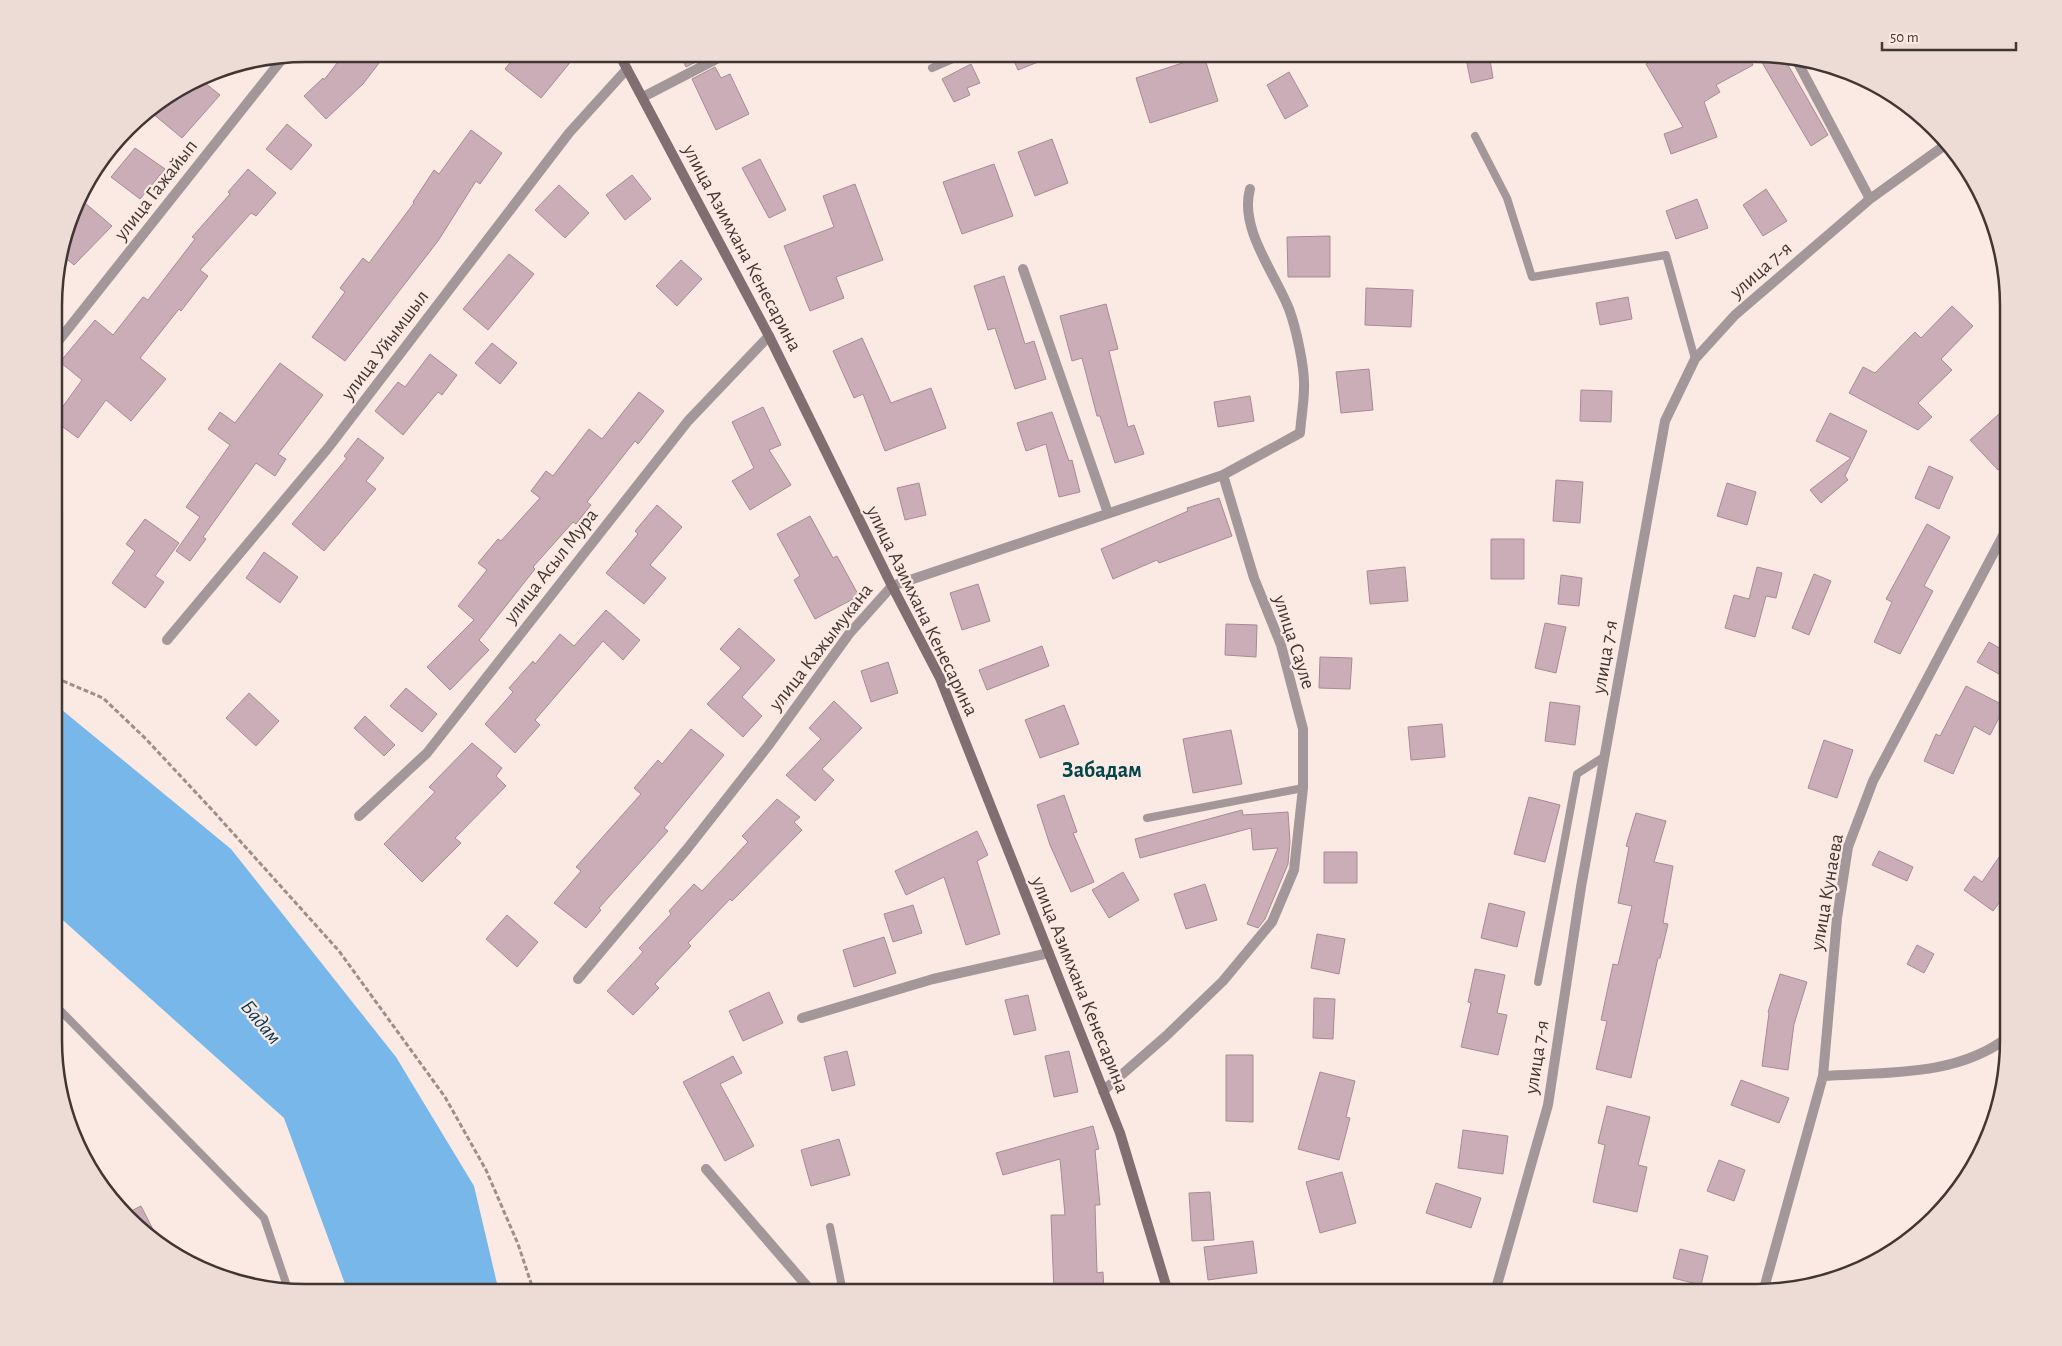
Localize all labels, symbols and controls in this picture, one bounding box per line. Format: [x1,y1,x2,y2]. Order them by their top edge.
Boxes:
scale bar [1882,20,2016,52]
text: 50 m [1890,30,1919,45]
street label: улица Гажайып [110,136,201,245]
street label: улица Азимхана Кенесарина [678,140,805,355]
street label: улица 7-я [1726,238,1796,303]
street label: улица Уйымшыл [337,286,433,404]
street label: улица Азимхана Кенесарина [862,502,982,719]
street label: улица Асыл Мура [500,505,602,628]
street label: улица Кажымукана [765,580,877,715]
street label: улица Сауле [1269,592,1319,692]
street label: улица 7-я [1589,619,1621,696]
district label: Забадам [1062,759,1142,781]
street label: улица Кунаева [1807,832,1847,953]
street label: улица Азимхана Кенесарина [1027,873,1133,1096]
water label: Бадам [237,996,285,1048]
street label: улица 7-я [1521,1019,1553,1096]

